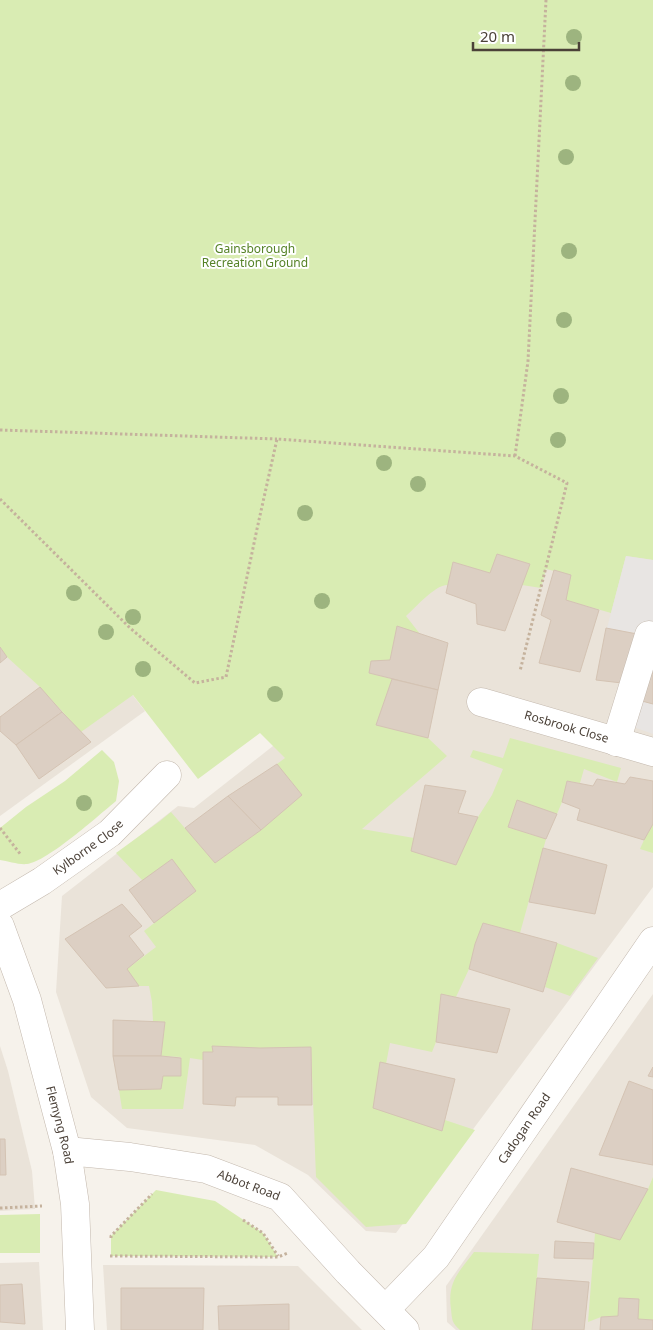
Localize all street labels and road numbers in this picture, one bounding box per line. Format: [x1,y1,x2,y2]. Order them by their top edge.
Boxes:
street label: Rosbrook Close [522,706,611,747]
street label: Kylborne Close [49,815,127,879]
street label: Flemyng Road [42,1084,78,1165]
street label: Cadogan Road [493,1089,554,1167]
street label: Abbot Road [215,1165,283,1204]

